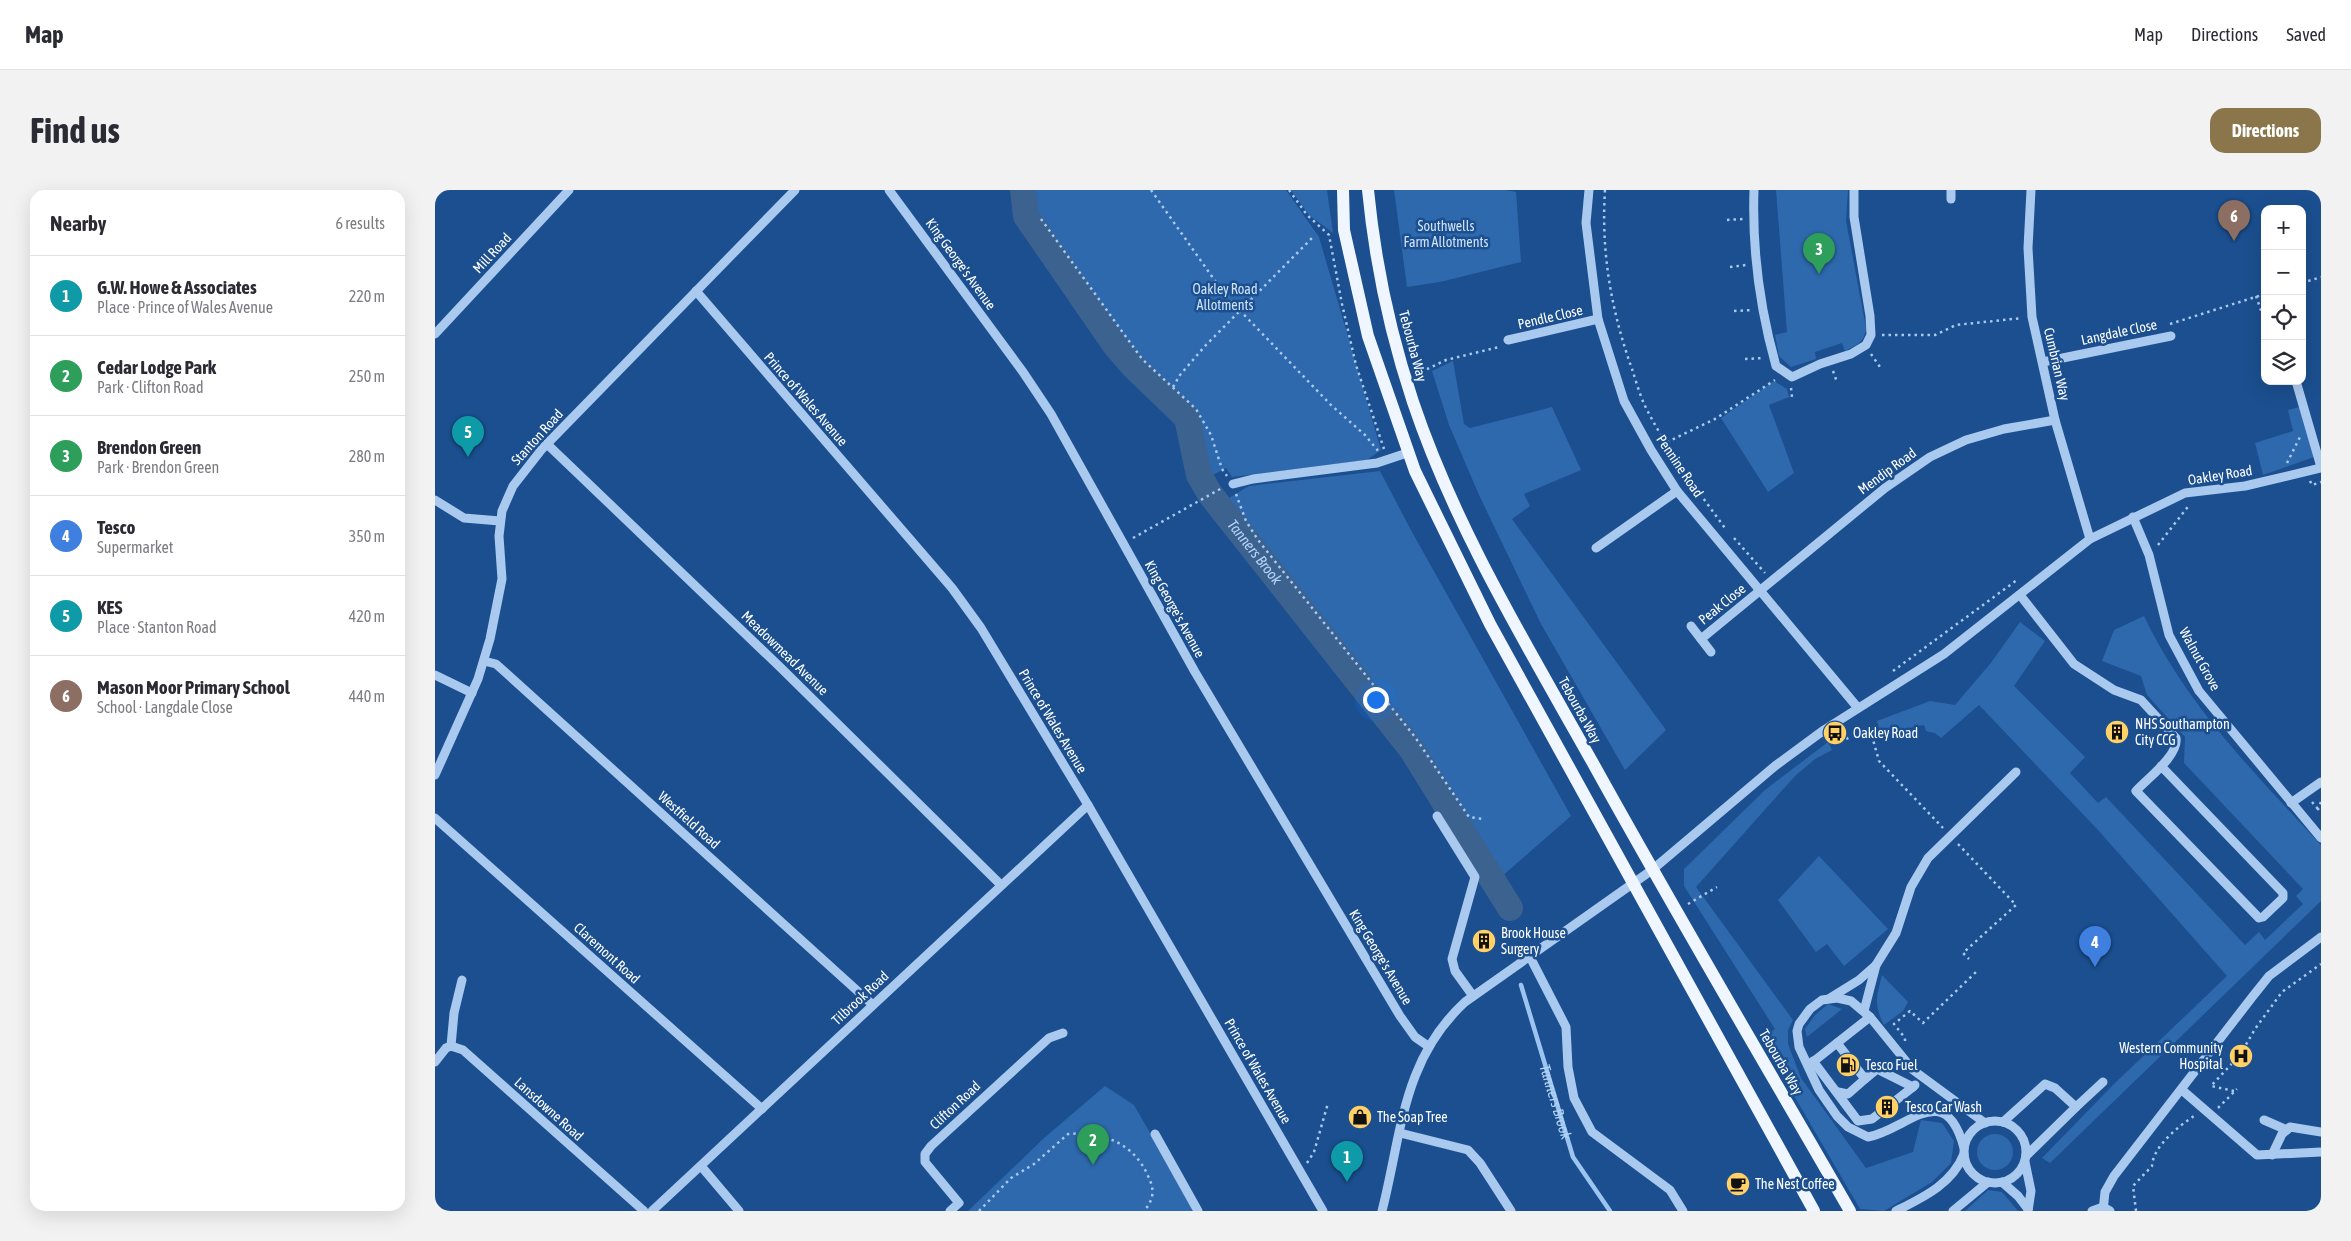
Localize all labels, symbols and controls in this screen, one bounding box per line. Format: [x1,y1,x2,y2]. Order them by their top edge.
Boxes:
text: Map [25,21,64,48]
text: Map [2134,24,2163,45]
text: Directions [2191,24,2258,45]
text: Saved [2286,24,2326,45]
button: Directions [2210,108,2321,153]
text: Find us [30,110,120,150]
pin: 6 [2218,200,2250,241]
map controls [2261,205,2306,385]
button: + [2261,205,2306,250]
text: Nearby [50,211,106,235]
text: 6 results [335,214,385,232]
street label: King George's Avenue [923,215,999,313]
park label: Southwells Farm Allotments [1404,218,1489,250]
street label: Mill Road [470,230,514,276]
pin: 3 [1803,233,1835,274]
button: − [2261,250,2306,295]
text: G.W. Howe & Associates [97,276,257,298]
park label: Oakley Road Allotments [1192,281,1258,313]
text: 1 [62,287,70,305]
text: 220 m [349,287,385,305]
button: locate [2261,295,2306,340]
text: Place · Prince of Wales Avenue [97,298,273,316]
street label: Pendle Close [1516,302,1584,332]
street label: Tebourba Way [1396,309,1430,383]
street label: Langdale Close [2080,316,2158,348]
street label: Cumbrian Way [2041,326,2073,402]
button: layers [2261,340,2306,385]
street label: Prince of Wales Avenue [761,349,851,449]
text: Cedar Lodge Park [97,356,216,378]
text: 2 [62,367,70,385]
text: 250 m [349,367,385,385]
text: Park · Clifton Road [97,378,204,396]
street label: Stanton Road [508,406,566,468]
pin: 5 [452,416,484,457]
street label: Pennine Road [1653,432,1707,500]
text: Brendon Green [97,436,201,458]
street label: Mendip Road [1855,445,1919,497]
text: 3 [62,447,70,465]
text: 280 m [349,447,385,465]
text: Park · Brendon Green [97,458,219,476]
street label: Oakley Road [2187,462,2253,488]
text: Tesco [97,516,136,538]
water label: Tanners Brook [1225,516,1286,588]
text: 4 [62,527,70,545]
text: 350 m [349,527,385,545]
text: Supermarket [97,538,173,556]
street label: King George's Avenue [1142,558,1208,660]
street label: Peak Close [1695,580,1749,628]
text: KES [97,596,122,618]
text: 5 [62,607,70,625]
text: 420 m [349,607,385,625]
street label: Meadowmead Avenue [738,608,832,698]
text: Place · Stanton Road [97,618,217,636]
street label: Walnut Grove [2176,625,2224,693]
street label: Prince of Wales Avenue [1016,666,1090,776]
street label: Tebourba Way [1555,674,1605,746]
text: Mason Moor Primary School [97,676,290,698]
text: 6 [62,687,70,705]
text: 440 m [349,687,385,705]
your location [1363,687,1389,713]
text: School · Langdale Close [97,698,233,716]
place label: NHS Southampton City CCG [2135,716,2230,748]
building icon: NHS Southampton City CCG [2104,719,2130,745]
bus stop icon: Oakley Road [1822,720,1848,746]
place label: Oakley Road [1853,725,1918,741]
street label: Westfield Road [655,788,723,852]
street label: King George's Avenue [1346,906,1416,1008]
street label: Claremont Road [571,919,643,987]
place label: Brook House Surgery [1501,925,1566,957]
pin: 4 [2079,926,2111,967]
building icon: Brook House Surgery [1471,928,1497,954]
street label: Tilbrook Road [828,968,892,1028]
street label: Prince of Wales Avenue [1221,1016,1295,1126]
street label: Tebourba Way [1756,1026,1806,1098]
place label: Western Community Hospital [2119,1040,2223,1072]
hospital icon: Western Community Hospital [2228,1043,2254,1069]
fuel station icon: Tesco Fuel [1835,1052,1861,1078]
place label: Tesco Fuel [1865,1057,1918,1073]
water label: Tanners Brook [1537,1062,1576,1142]
street label: Lansdowne Road [511,1074,587,1144]
street label: Clifton Road [927,1078,983,1132]
building icon: Tesco Car Wash [1874,1094,1900,1120]
place label: Tesco Car Wash [1905,1099,1982,1115]
shop icon: The Soap Tree [1347,1104,1373,1130]
place label: The Soap Tree [1377,1109,1448,1125]
pin: 2 [1077,1124,1109,1165]
pin: 1 [1331,1141,1363,1182]
cafe icon: The Nest Coffee [1725,1171,1751,1197]
place label: The Nest Coffee [1755,1176,1835,1192]

